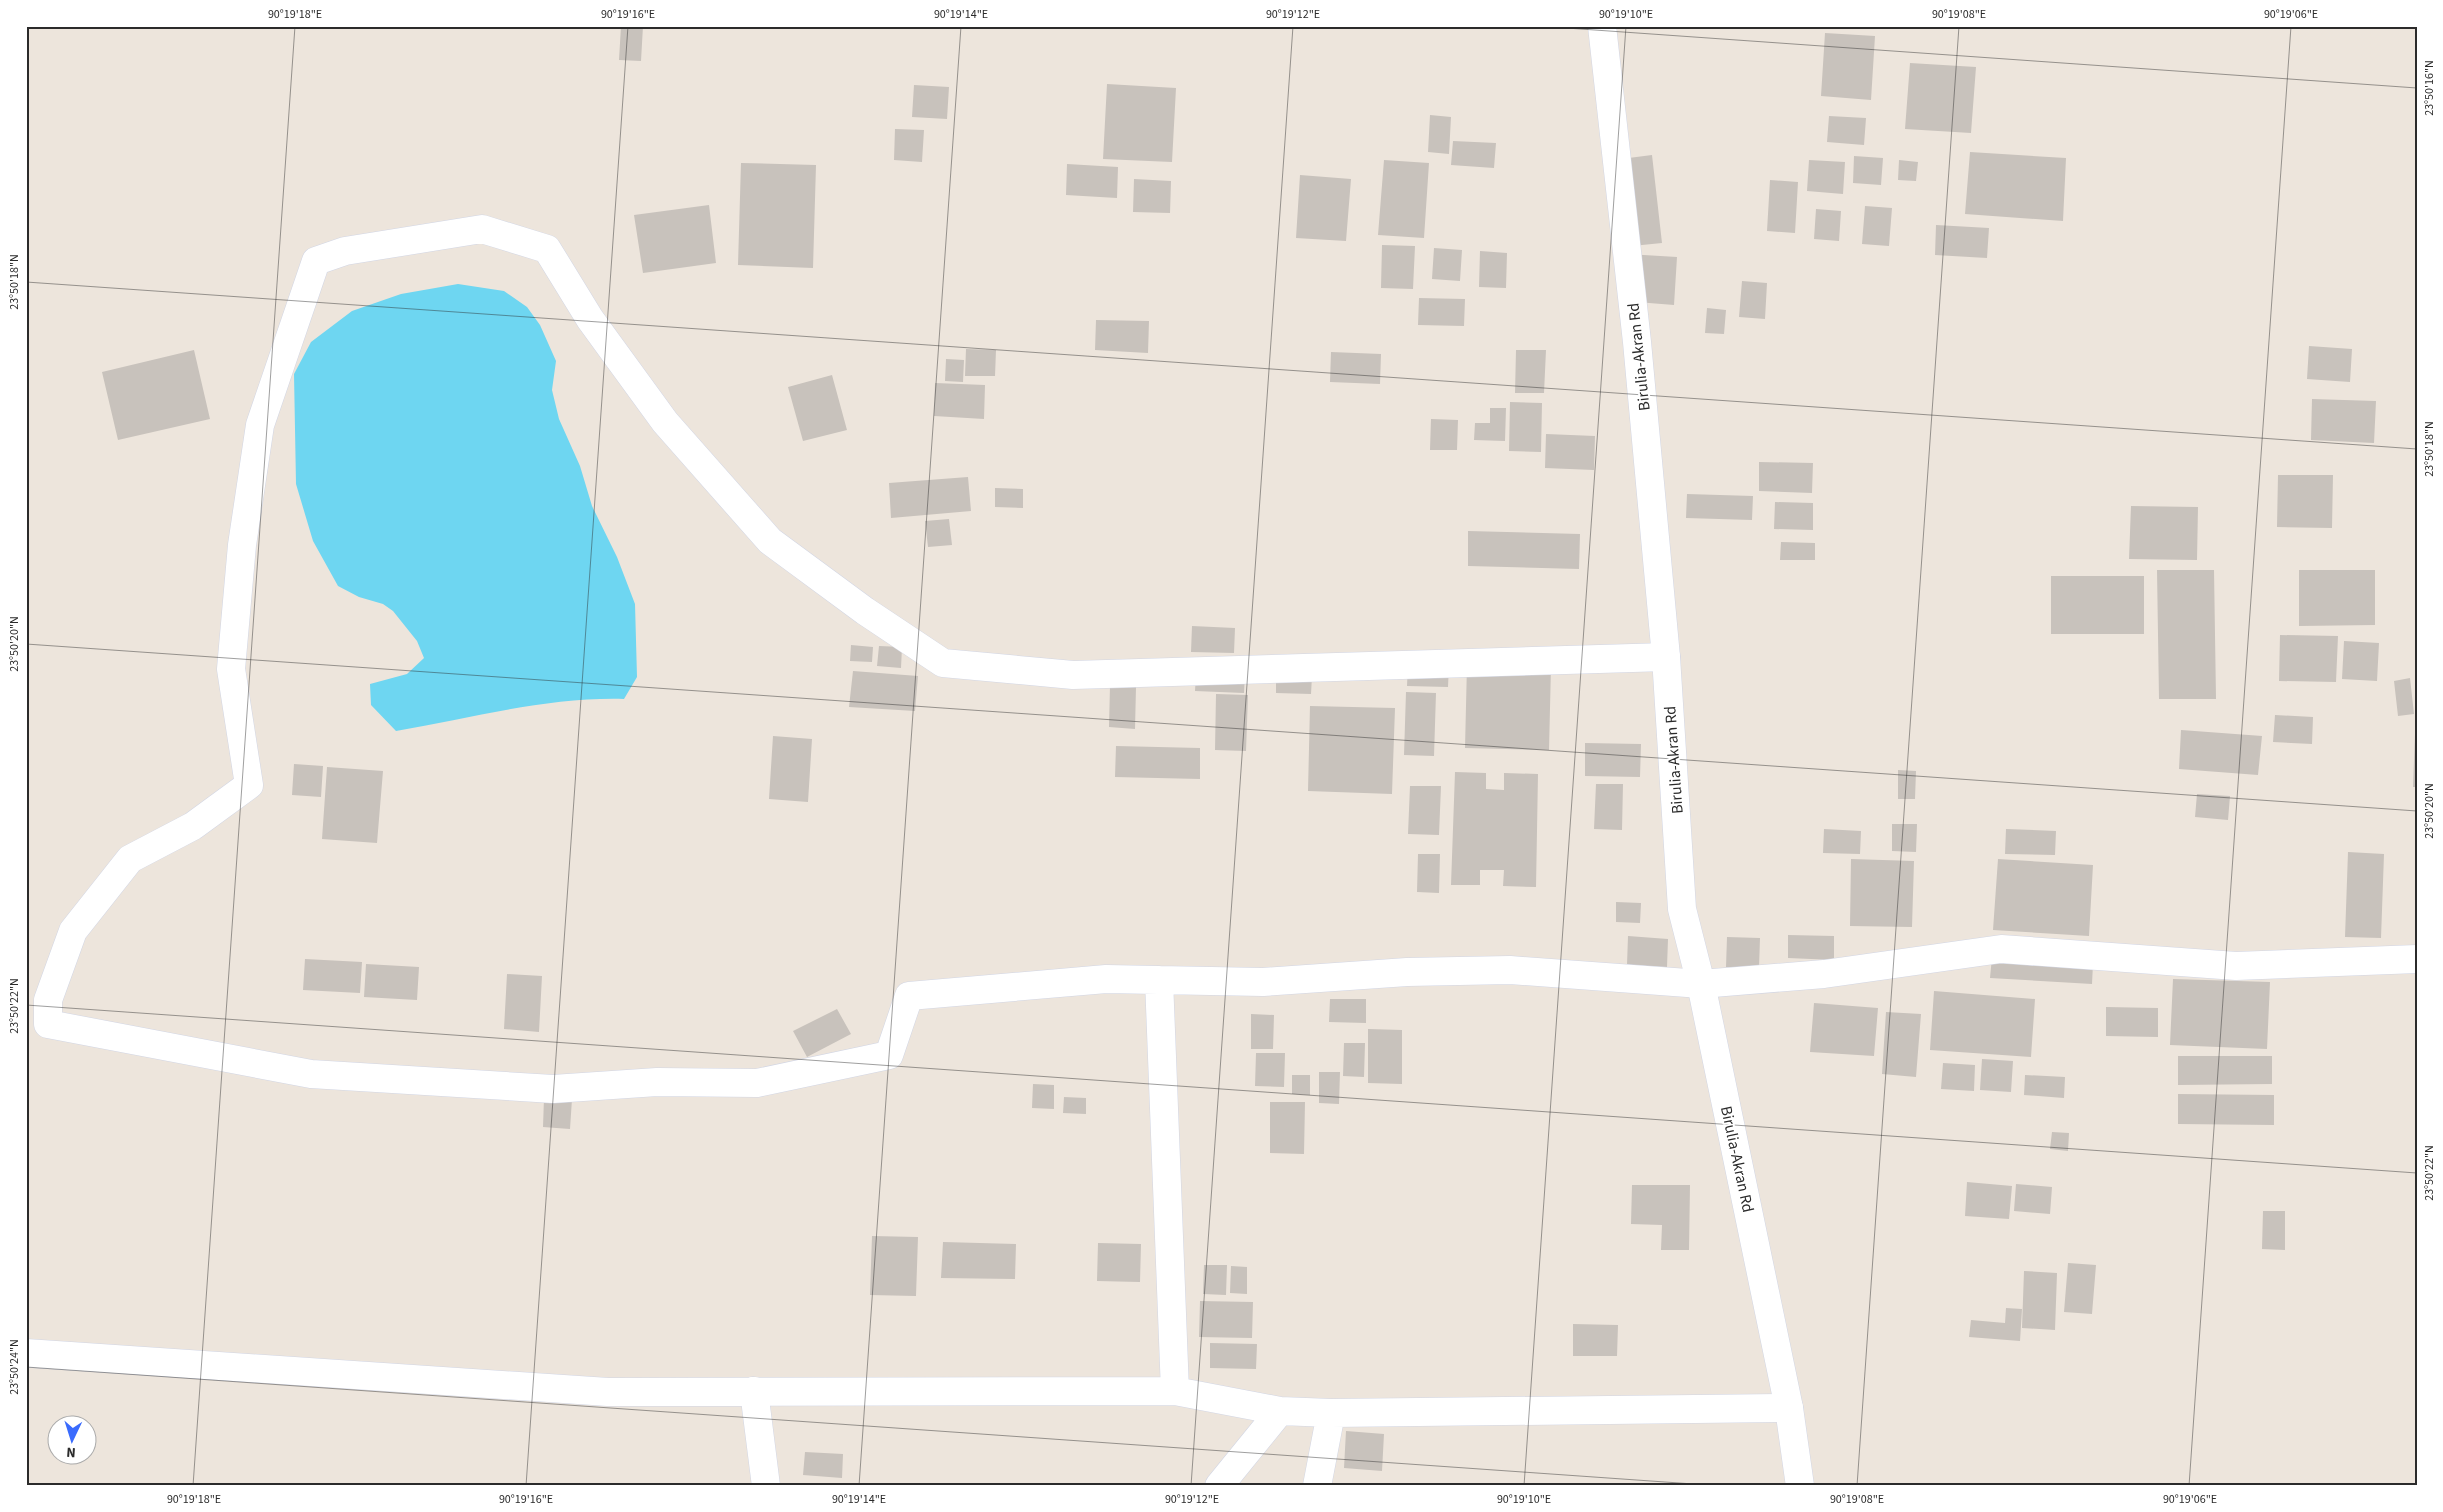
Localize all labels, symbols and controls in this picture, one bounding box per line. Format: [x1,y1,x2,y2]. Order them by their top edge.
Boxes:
text: 90°19'18"E [268,6,322,23]
text: 90°19'16"E [601,6,655,23]
text: 90°19'14"E [934,6,988,23]
text: 90°19'12"E [1266,6,1320,23]
text: 90°19'10"E [1599,6,1653,23]
text: 90°19'08"E [1932,6,1986,23]
text: 90°19'06"E [2264,6,2318,23]
text: 23°50'16"N [2421,60,2438,116]
text: 23°50'18"N [6,254,23,310]
street label: Birulia-Akran Rd [1622,302,1656,412]
text: 23°50'18"N [2421,421,2438,477]
text: 23°50'20"N [6,616,23,672]
street label: Birulia-Akran Rd [1659,705,1689,815]
text: 23°50'20"N [2421,783,2438,839]
text: 23°50'22"N [6,978,23,1034]
street label: Birulia-Akran Rd [1715,1104,1759,1214]
text: 23°50'22"N [2421,1145,2438,1201]
text: 23°50'24"N [6,1339,23,1395]
north arrow [48,1414,98,1464]
text: N [66,1442,77,1462]
text: 90°19'18"E [167,1491,221,1508]
text: 90°19'16"E [499,1491,553,1508]
text: 90°19'14"E [832,1491,886,1508]
text: 90°19'12"E [1165,1491,1219,1508]
text: 90°19'10"E [1497,1491,1551,1508]
text: 90°19'08"E [1830,1491,1884,1508]
text: 90°19'06"E [2163,1491,2217,1508]

